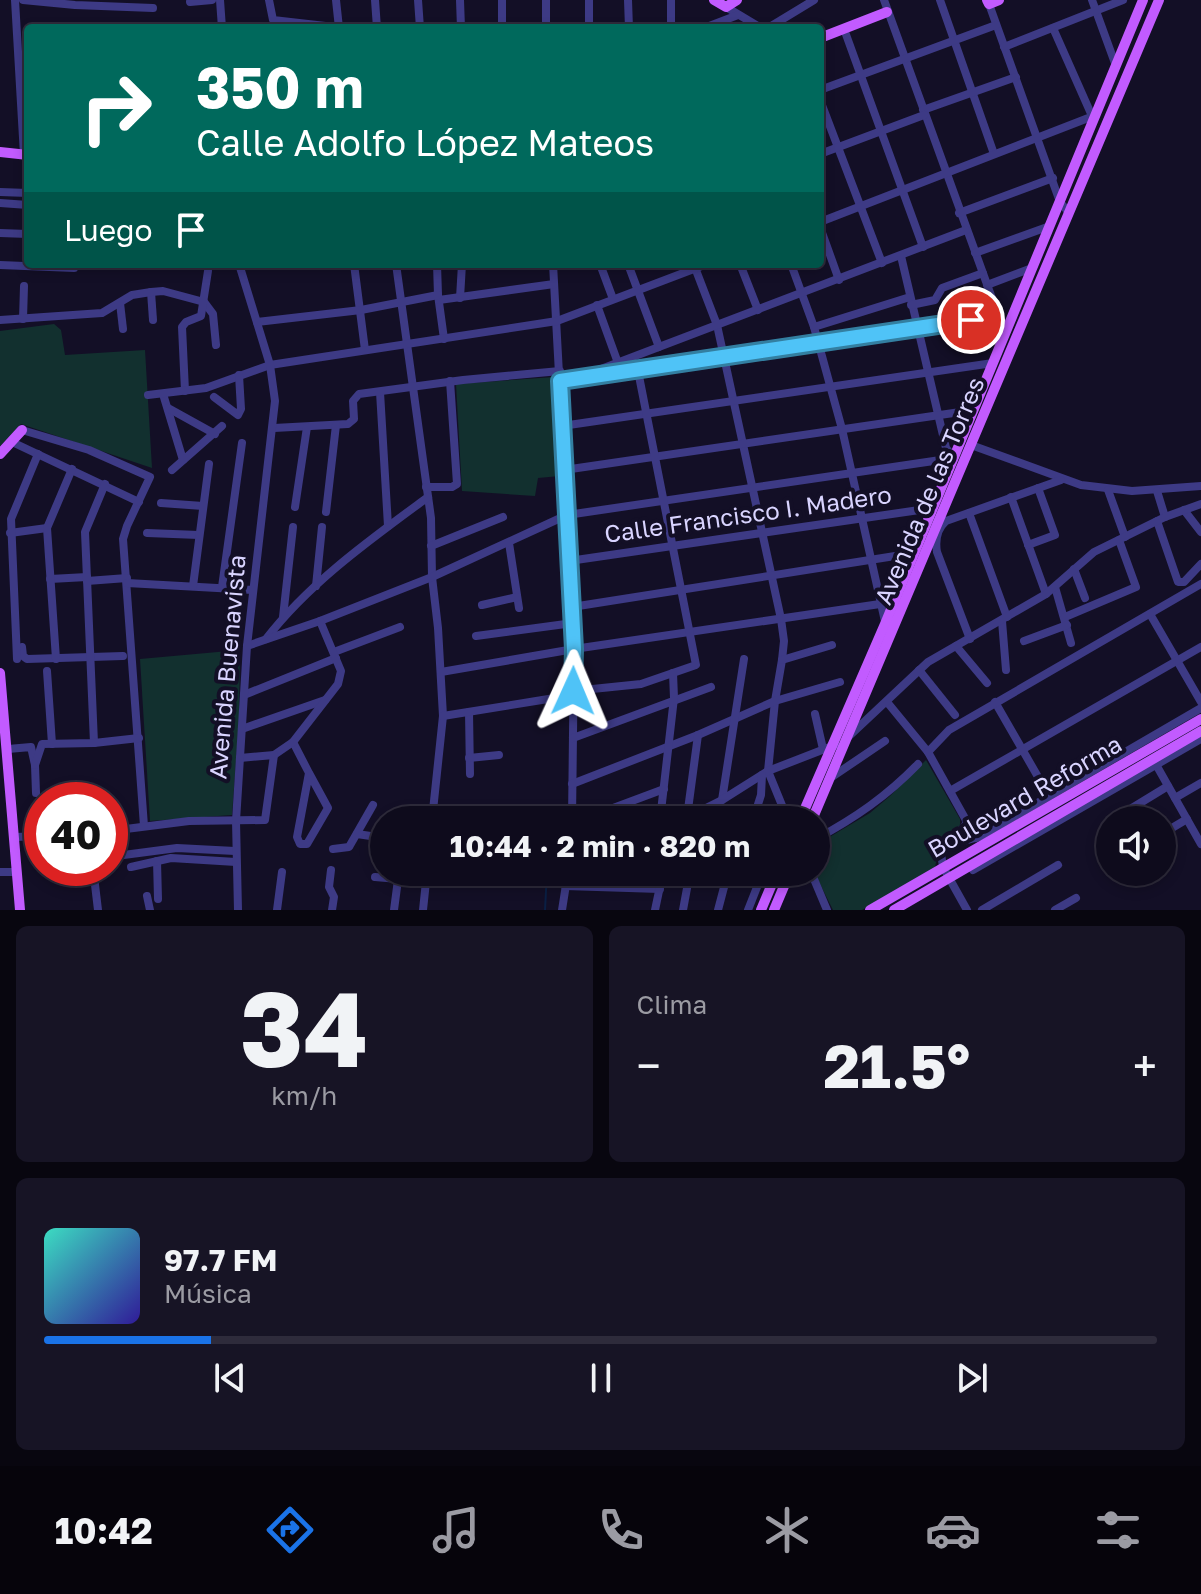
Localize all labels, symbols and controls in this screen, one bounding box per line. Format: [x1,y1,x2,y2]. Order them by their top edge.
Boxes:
text: 350 m [196,53,364,120]
icon: right [64,56,168,160]
text: Calle Adolfo López Mateos [196,121,654,164]
icon: arrive [169,208,213,252]
text: Luego [64,212,153,248]
pin [937,286,1005,354]
icon: arrive [949,298,993,342]
street label: Avenida de las Torres [868,372,990,608]
street label: Calle Francisco I. Madero [602,479,893,548]
street label: Avenida Buenavista [202,553,251,780]
position arrow [531,649,615,733]
street label: Boulevard Reforma [922,728,1126,863]
speed limit sign: 40 [24,782,128,886]
map controls [1096,806,1176,886]
button: sound [1096,806,1176,886]
text: 10:44 · 2 min · 820 m [450,828,750,864]
text: 34 [240,965,368,1090]
text: Clima [637,989,707,1020]
text: 21.5° [823,1029,970,1101]
text: − [637,1039,661,1092]
text: + [1133,1039,1157,1092]
text: km/h [271,1080,337,1111]
text: 97.7 FM [164,1242,277,1278]
text: Música [164,1278,252,1309]
icon: previous [208,1356,252,1400]
icon: pause [579,1356,623,1400]
icon: next [950,1356,994,1400]
icon: directions [262,1502,318,1558]
icon: music [428,1502,484,1558]
icon: phone [593,1502,649,1558]
icon: climate [759,1502,815,1558]
icon: car [925,1502,981,1558]
icon: filters [1090,1502,1146,1558]
text: 10:42 [55,1509,153,1552]

